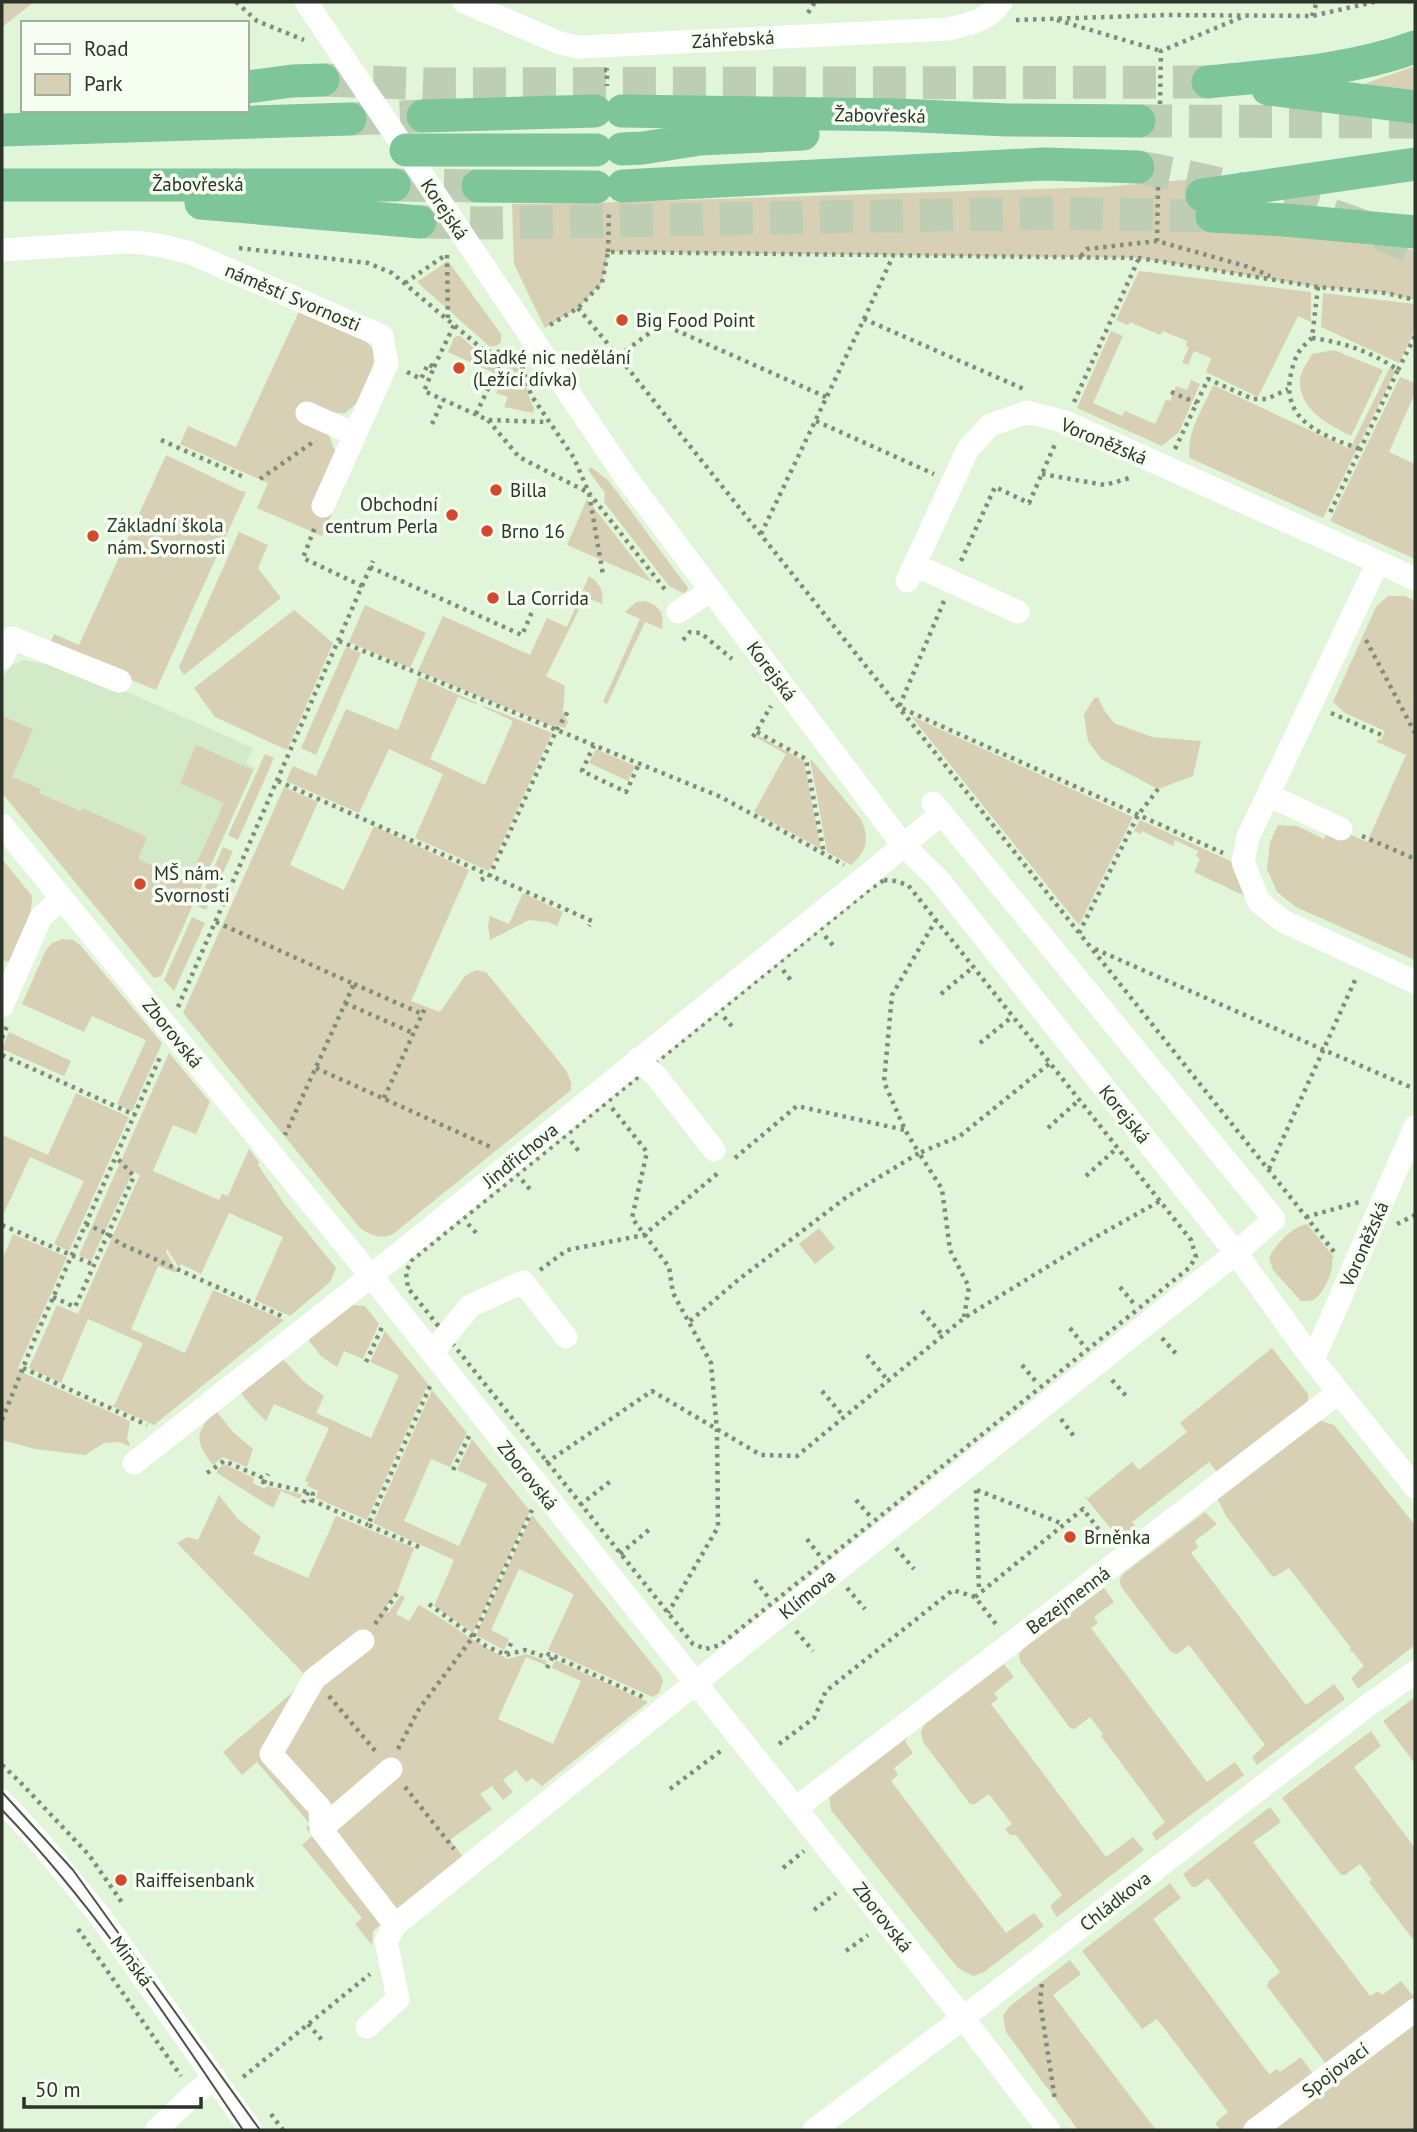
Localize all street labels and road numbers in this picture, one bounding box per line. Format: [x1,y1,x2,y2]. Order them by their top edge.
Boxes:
street label: Záhřebská [691,25,775,53]
street label: Žabovřeská [834,102,926,128]
street label: Žabovřeská [152,172,244,196]
street label: Korejská [416,174,474,244]
street label: náměstí Svornosti [221,258,365,336]
street label: Voroněžská [1056,412,1151,470]
street label: Korejská [742,636,802,706]
street label: Zborovská [138,993,208,1073]
street label: Korejská [1094,1080,1156,1148]
street label: Jindřichova [477,1117,563,1193]
street label: Voroněžská [1334,1197,1394,1292]
street label: Zborovská [493,1435,563,1515]
street label: Bezejmenná [1021,1561,1115,1639]
street label: Klímova [774,1564,840,1624]
street label: Chládkova [1075,1866,1155,1936]
street label: Zborovská [848,1877,918,1957]
street label: Minská [106,1931,158,1991]
street label: Spojovací [1297,2037,1373,2103]

